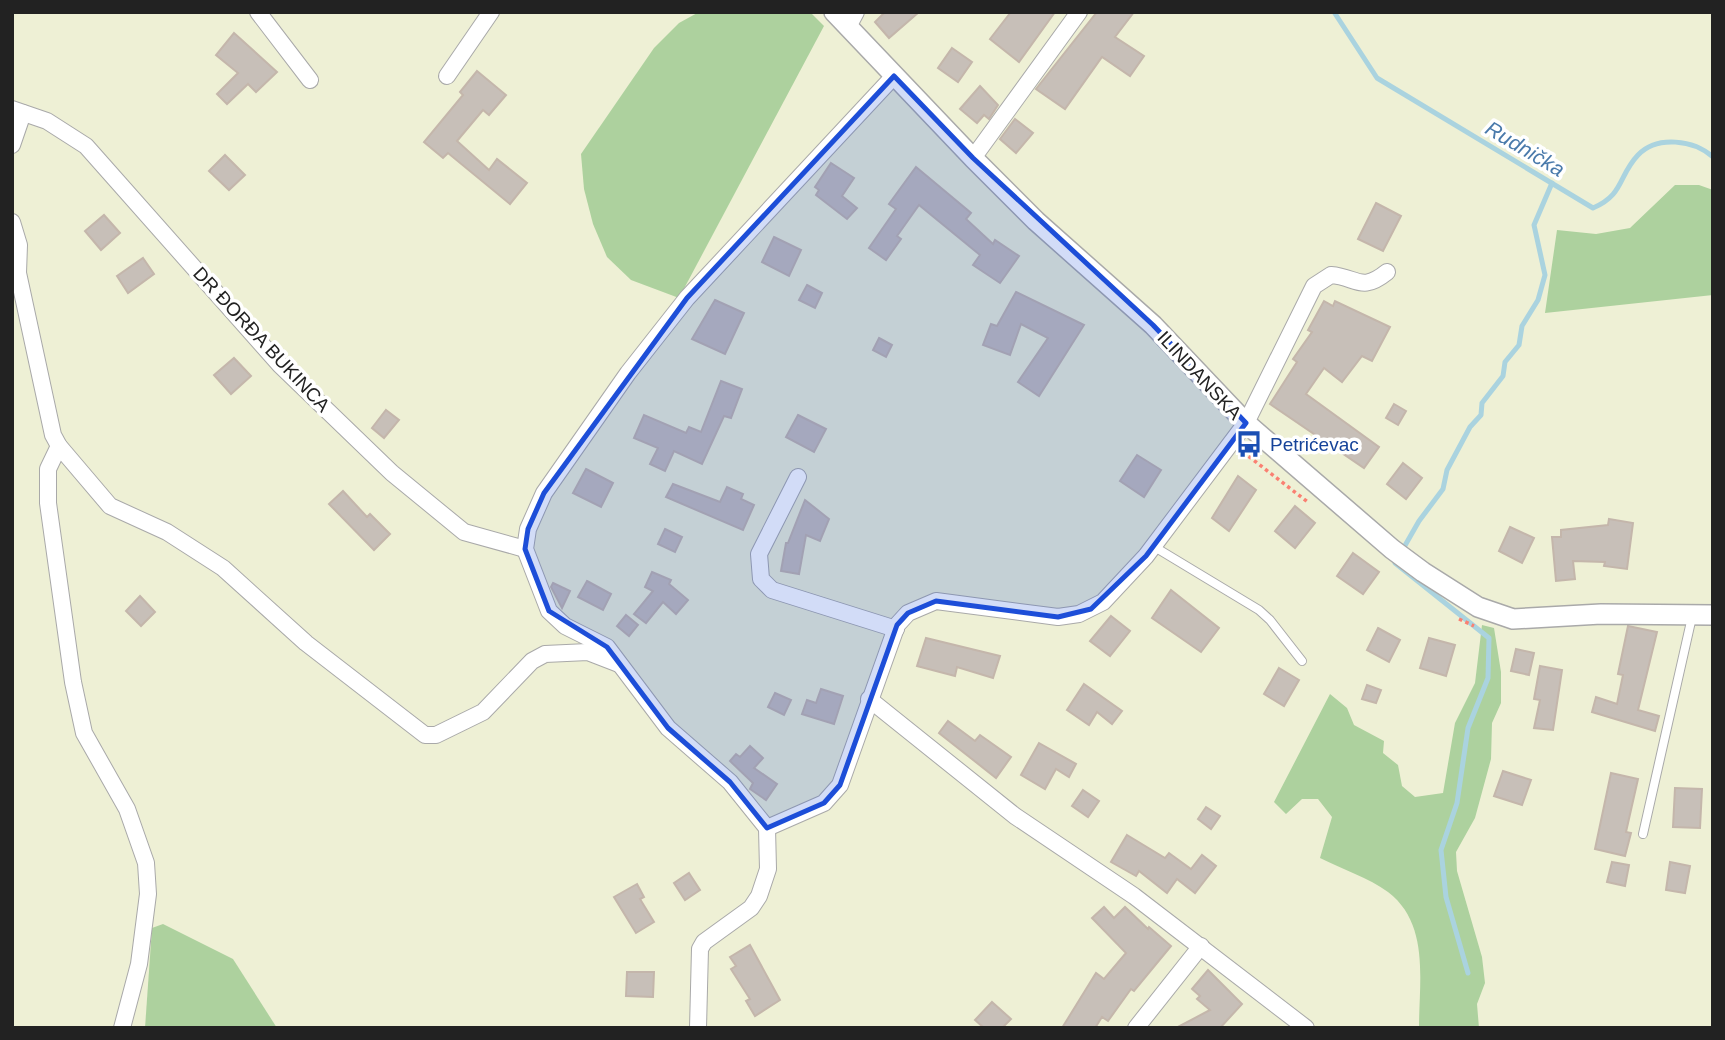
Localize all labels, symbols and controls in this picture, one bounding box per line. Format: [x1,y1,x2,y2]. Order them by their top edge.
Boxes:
water label: Rudnička [1482,116,1569,181]
street label: DR ĐORĐA BUKINCA [189,263,334,416]
street label: ILINDANSKA [1153,327,1246,424]
bus stop icon: Petrićevac [1234,429,1264,459]
place label: Petrićevac [1270,434,1359,455]

